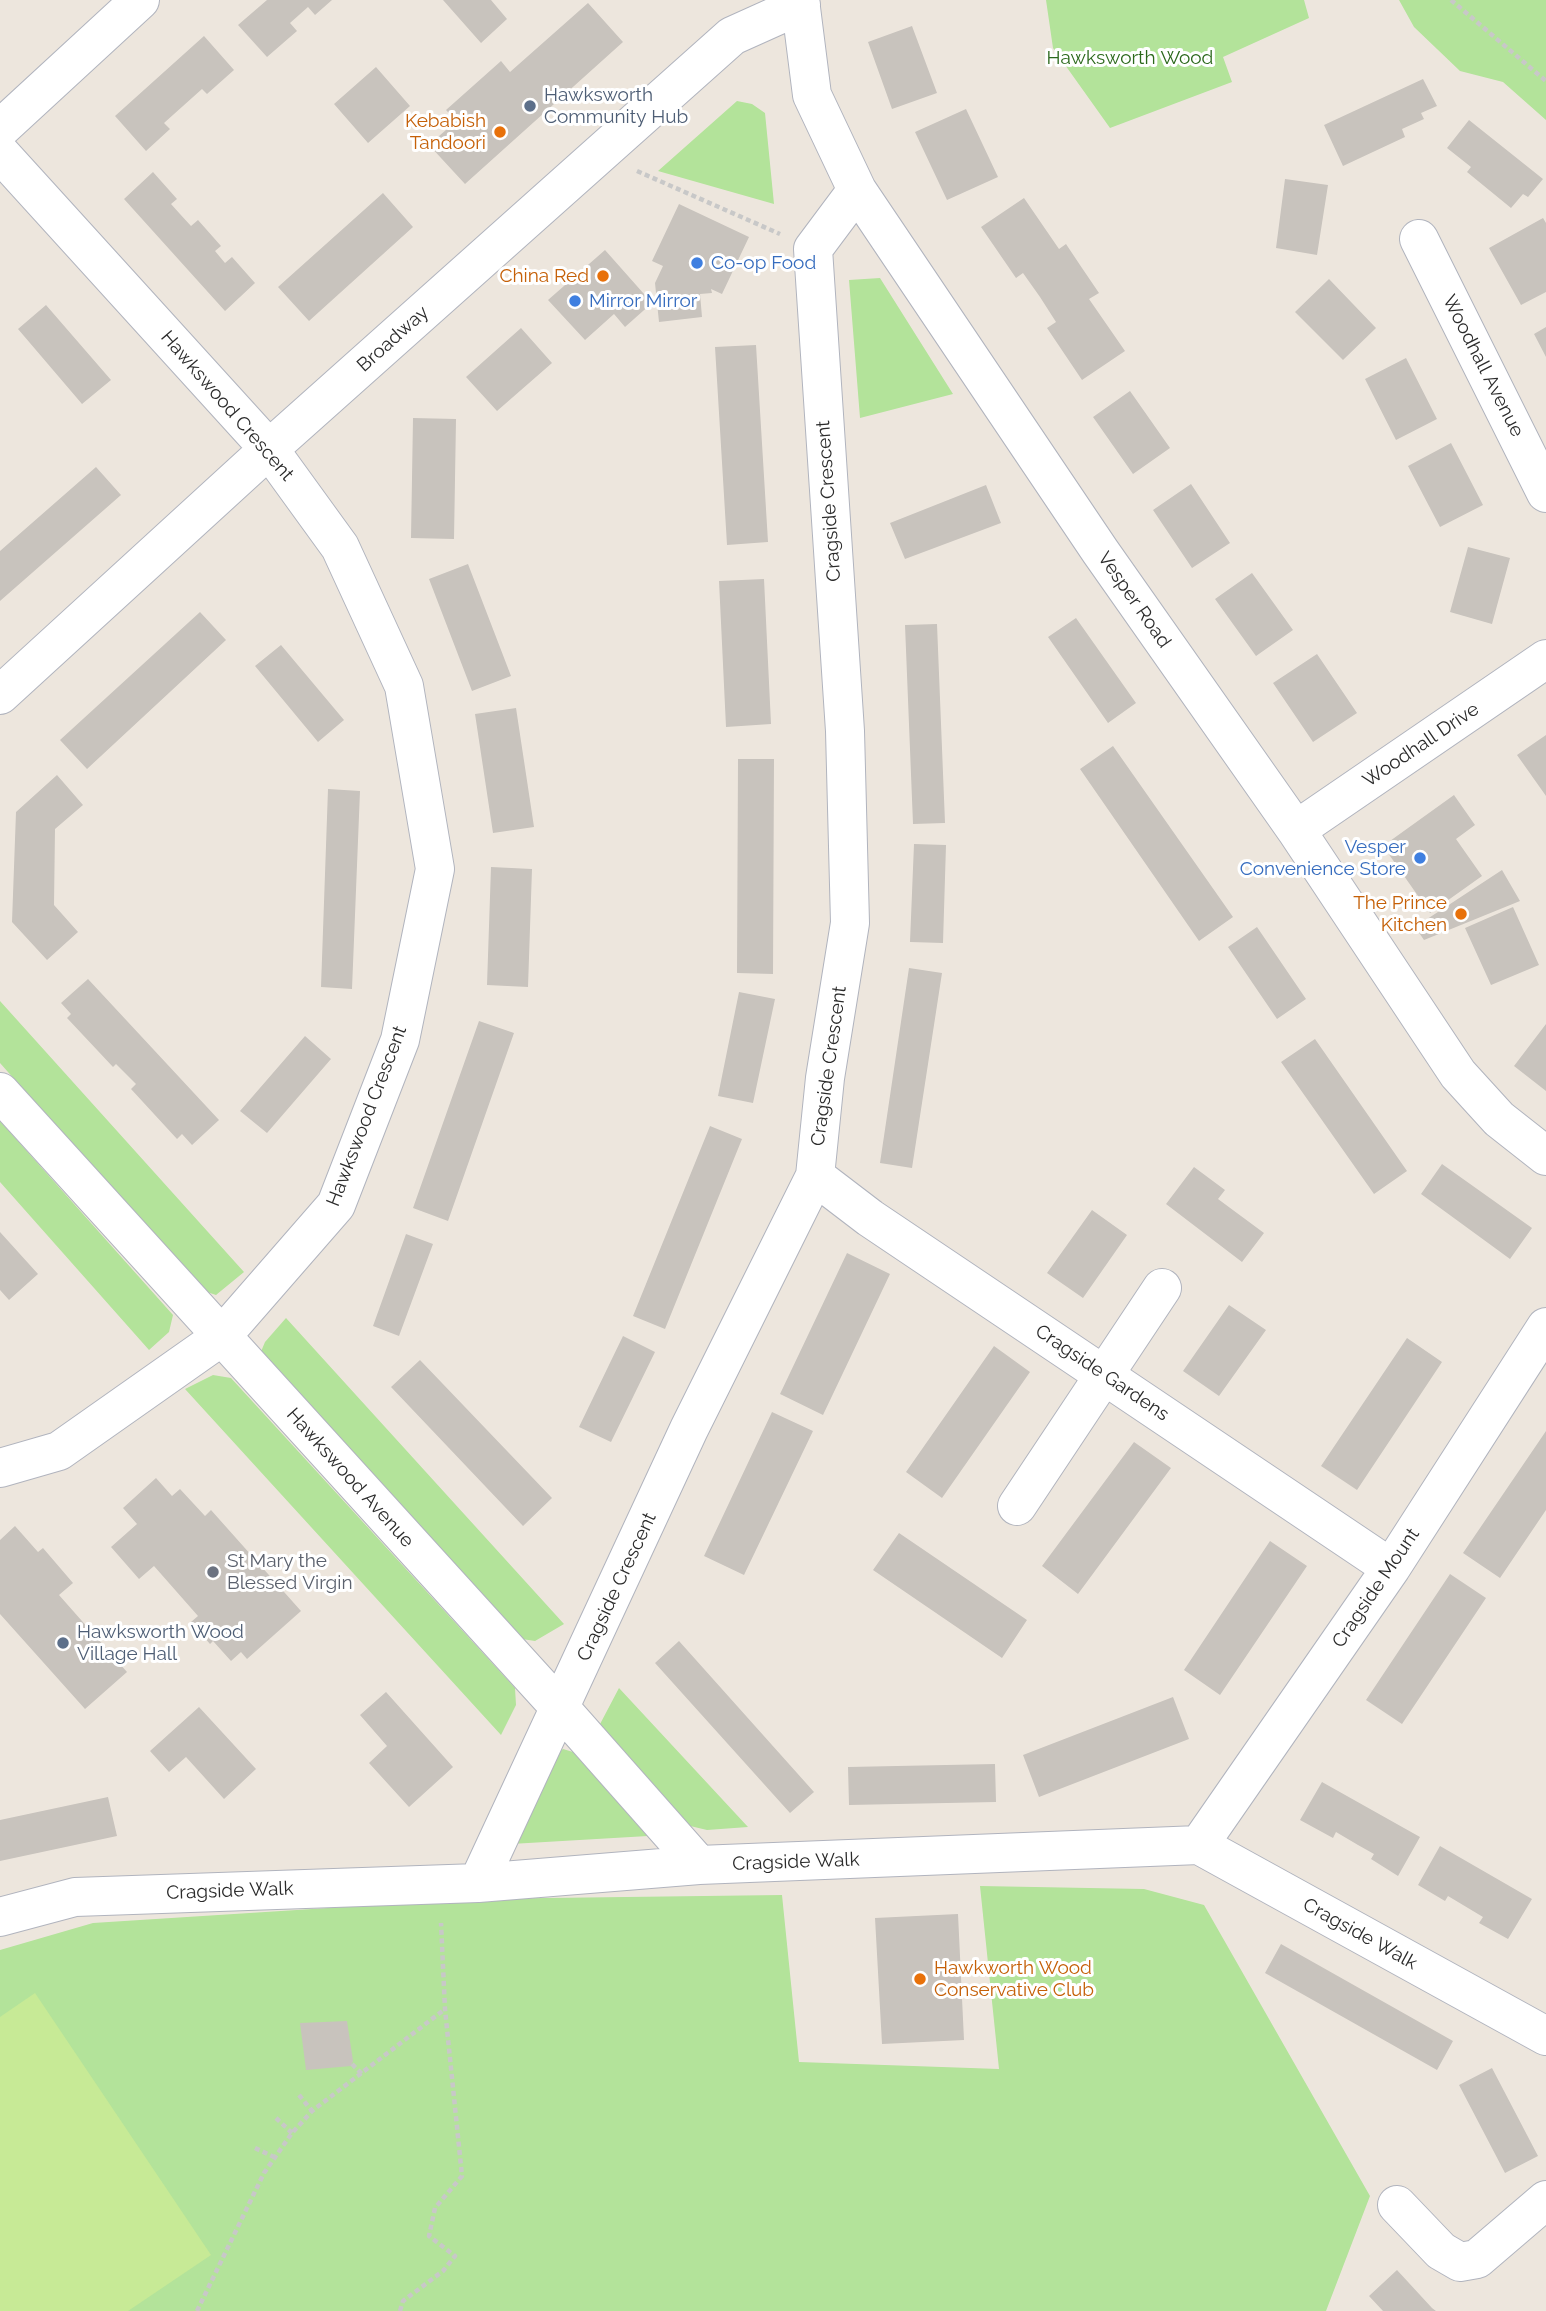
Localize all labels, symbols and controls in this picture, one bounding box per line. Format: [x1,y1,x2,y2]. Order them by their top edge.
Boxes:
park label: Hawksworth Wood [1047,47,1213,69]
place label: Hawksworth Community Hub [544,84,688,128]
marker: Hawksworth Community Hub [522,98,538,114]
place label: Kebabish Tandoori [405,110,486,154]
marker: Kebabish Tandoori [492,124,508,140]
place label: Co-op Food [711,252,816,274]
marker: Co-op Food [689,255,705,271]
place label: China Red [499,265,589,287]
marker: China Red [595,268,611,284]
place label: Mirror Mirror [589,290,697,312]
street label: Woodhall Avenue [1437,291,1529,441]
marker: Mirror Mirror [567,293,583,309]
street label: Broadway [353,301,433,377]
street label: Hawkswood Crescent [156,326,298,486]
street label: Cragside Crescent [812,420,846,582]
street label: Vesper Road [1093,548,1175,652]
street label: Woodhall Drive [1359,698,1483,792]
place label: Vesper Convenience Store [1240,836,1406,880]
marker: Vesper Convenience Store [1412,850,1428,866]
place label: The Prince Kitchen [1353,892,1447,936]
marker: The Prince Kitchen [1453,906,1469,922]
street label: Cragside Crescent [806,984,852,1148]
street label: Hawkswood Crescent [322,1023,412,1209]
street label: Cragside Gardens [1031,1320,1173,1426]
street label: Hawkswood Avenue [281,1404,419,1552]
street label: Cragside Crescent [573,1509,661,1665]
street label: Cragside Mount [1328,1524,1424,1652]
place label: St Mary the Blessed Virgin [227,1550,353,1594]
marker: St Mary the Blessed Virgin [205,1564,221,1580]
place label: Hawksworth Wood Village Hall [77,1621,244,1665]
marker: Hawksworth Wood Village Hall [55,1635,71,1651]
street label: Cragside Walk [732,1848,860,1876]
street label: Cragside Walk [166,1877,294,1905]
street label: Cragside Walk [1299,1893,1421,1975]
place label: Hawkworth Wood Conservative Club [934,1957,1094,2001]
marker: Hawkworth Wood Conservative Club [912,1971,928,1987]

